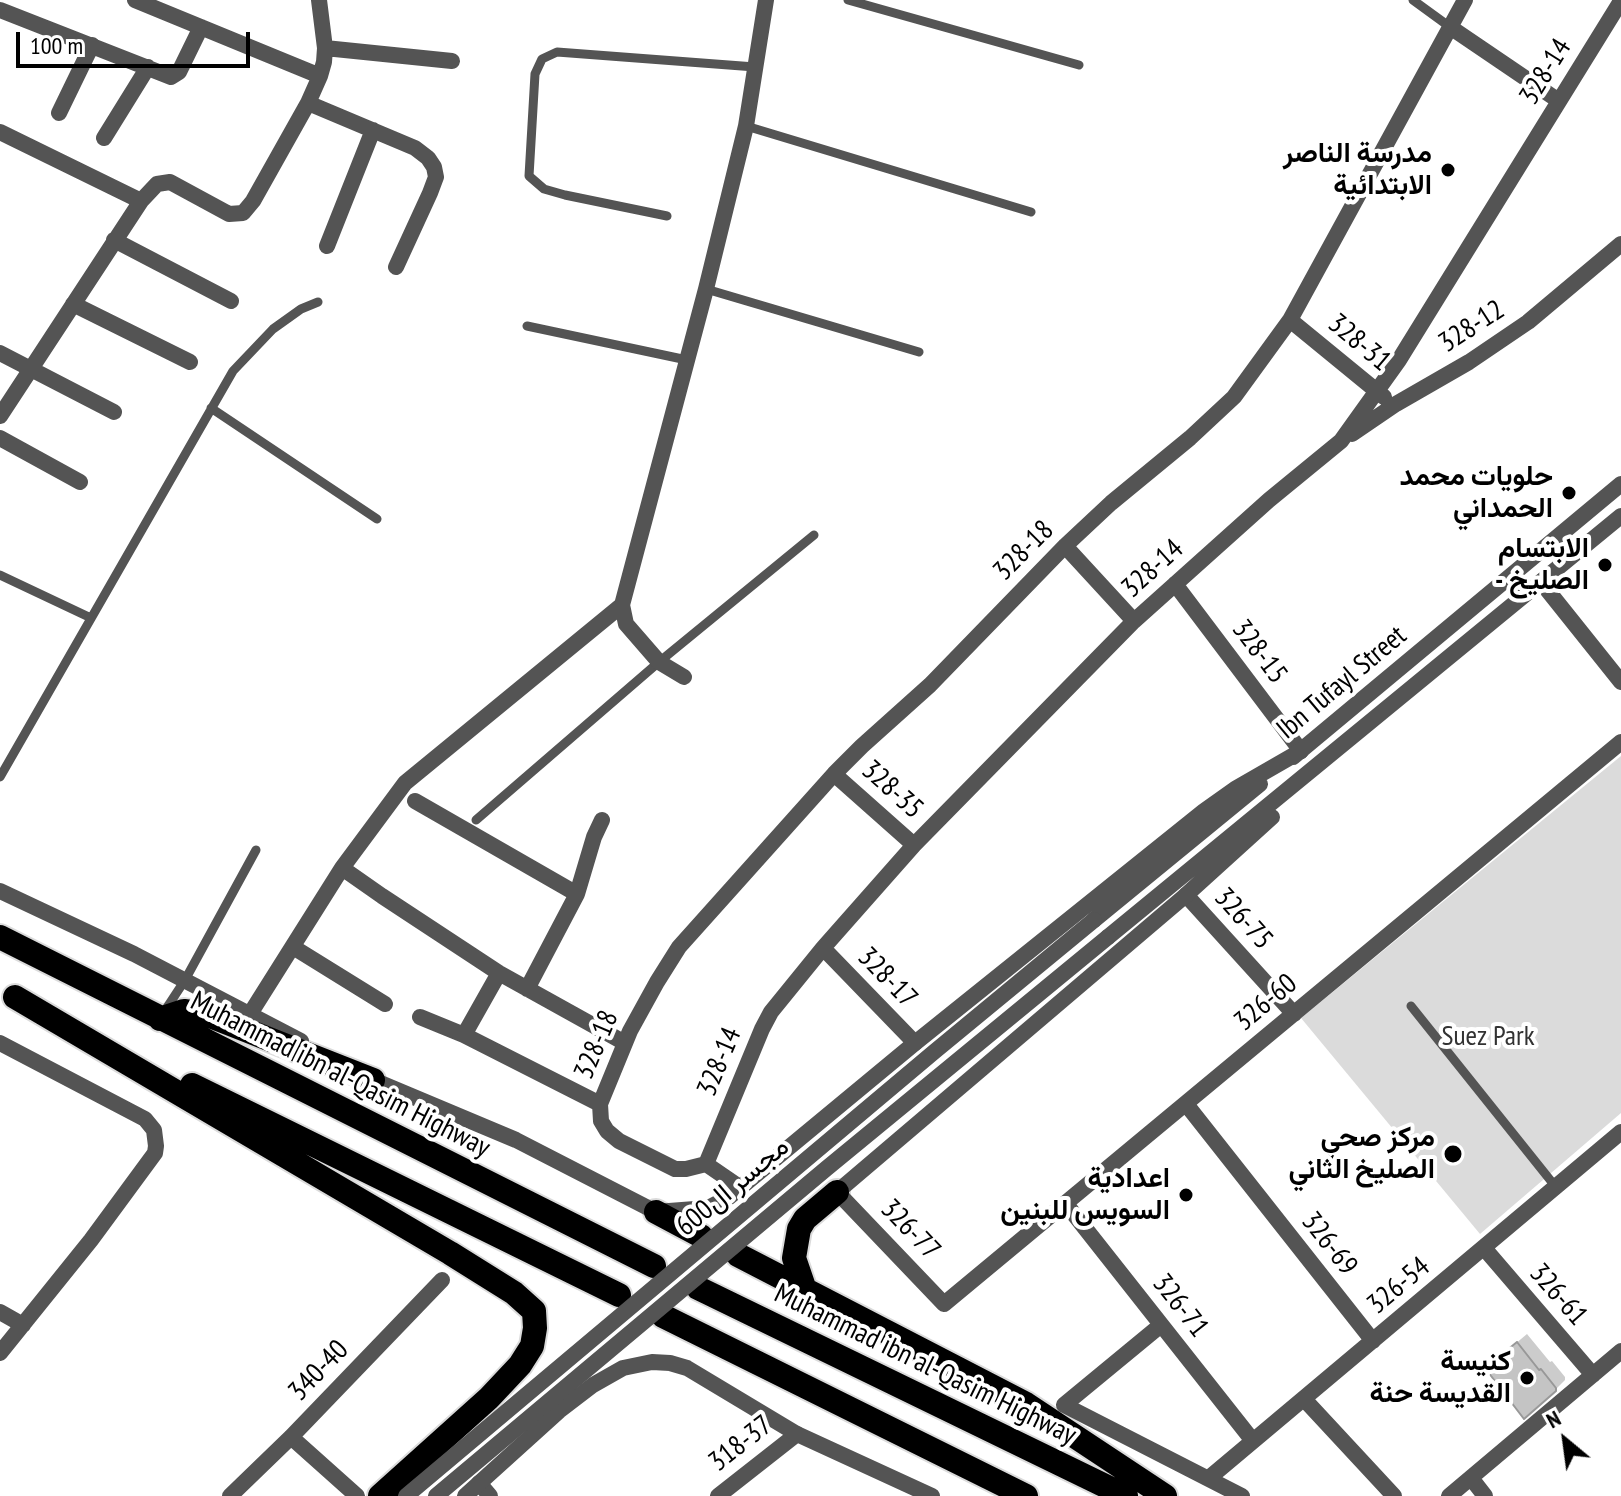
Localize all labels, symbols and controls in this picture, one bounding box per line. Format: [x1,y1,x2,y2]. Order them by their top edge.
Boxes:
scale bar [20,16,254,66]
text: 100 m [30,30,83,61]
street label: 328-14 [1513,33,1579,111]
place label: مدرسة الناصر الابتدائية [1283,137,1432,203]
marker: مدرسة الناصر الابتدائية [1439,161,1457,179]
street label: 328-12 [1433,294,1511,360]
street label: 328-31 [1321,307,1397,379]
place label: حلويات محمد الحمداني [1399,460,1553,526]
marker: حلويات محمد الحمداني [1560,484,1578,502]
street label: 328-18 [987,514,1061,588]
place label: الابتسام - الصليخ [1495,532,1589,598]
street label: 328-14 [1115,533,1191,605]
marker: الابتسام - الصليخ [1596,556,1614,574]
street label: 328-15 [1224,613,1294,691]
street label: Ibn Tufayl Street [1270,619,1414,747]
street label: 328-35 [854,754,930,826]
street label: 326-75 [1207,881,1279,957]
street label: 328-17 [850,941,924,1015]
street label: 326-60 [1228,967,1304,1039]
street label: Muhammad ibn al-Qasim Highway [185,985,495,1165]
street label: 328-18 [568,1006,626,1084]
park label: Suez Park [1441,1020,1535,1054]
street label: 328-14 [691,1023,749,1101]
place label: مركز صحي الصليخ الثاني [1289,1121,1435,1187]
street label: مجسر ال600 [670,1130,796,1244]
marker: مركز صحي الصليخ الثاني [1442,1143,1464,1165]
place label: اعدادية السويس للبنين [1000,1162,1170,1228]
marker: اعدادية السويس للبنين [1177,1186,1195,1204]
street label: 326-77 [873,1193,947,1267]
street label: 326-69 [1294,1206,1364,1282]
street label: 326-54 [1361,1250,1437,1322]
street label: 326-61 [1522,1257,1594,1333]
street label: 326-71 [1145,1268,1215,1344]
street label: Muhammad ibn al-Qasim Highway [769,1277,1081,1453]
street label: 340-40 [282,1334,356,1408]
place label: كنيسة القديسة حنة [1370,1345,1511,1411]
marker: كنيسة القديسة حنة [1518,1369,1536,1387]
north arrow [1525,1400,1605,1480]
text: N [1541,1404,1565,1434]
street label: 318-37 [703,1409,779,1479]

